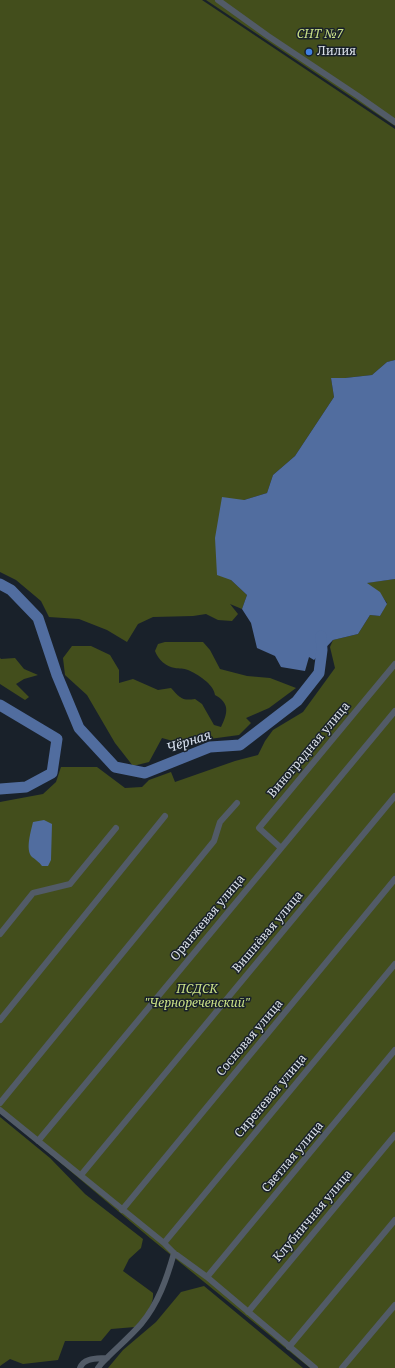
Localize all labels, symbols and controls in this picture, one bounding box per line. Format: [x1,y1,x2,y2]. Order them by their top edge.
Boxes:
park label: СНТ №7 [297,28,343,42]
place label: Лилия [317,45,356,59]
marker: Лилия [304,47,314,57]
street label: Виноградная улица [265,699,353,801]
water label: Чёрная [165,727,213,757]
street label: Оранжевая улица [168,872,248,964]
street label: Вишнёвая улица [230,888,306,976]
park label: ПСДСК "Чернореченский" [144,983,250,1011]
street label: Сосновая улица [214,997,286,1079]
street label: Сиреневая улица [232,1051,310,1141]
street label: Светлая улица [259,1119,327,1195]
street label: Клубничная улица [270,1167,356,1265]

